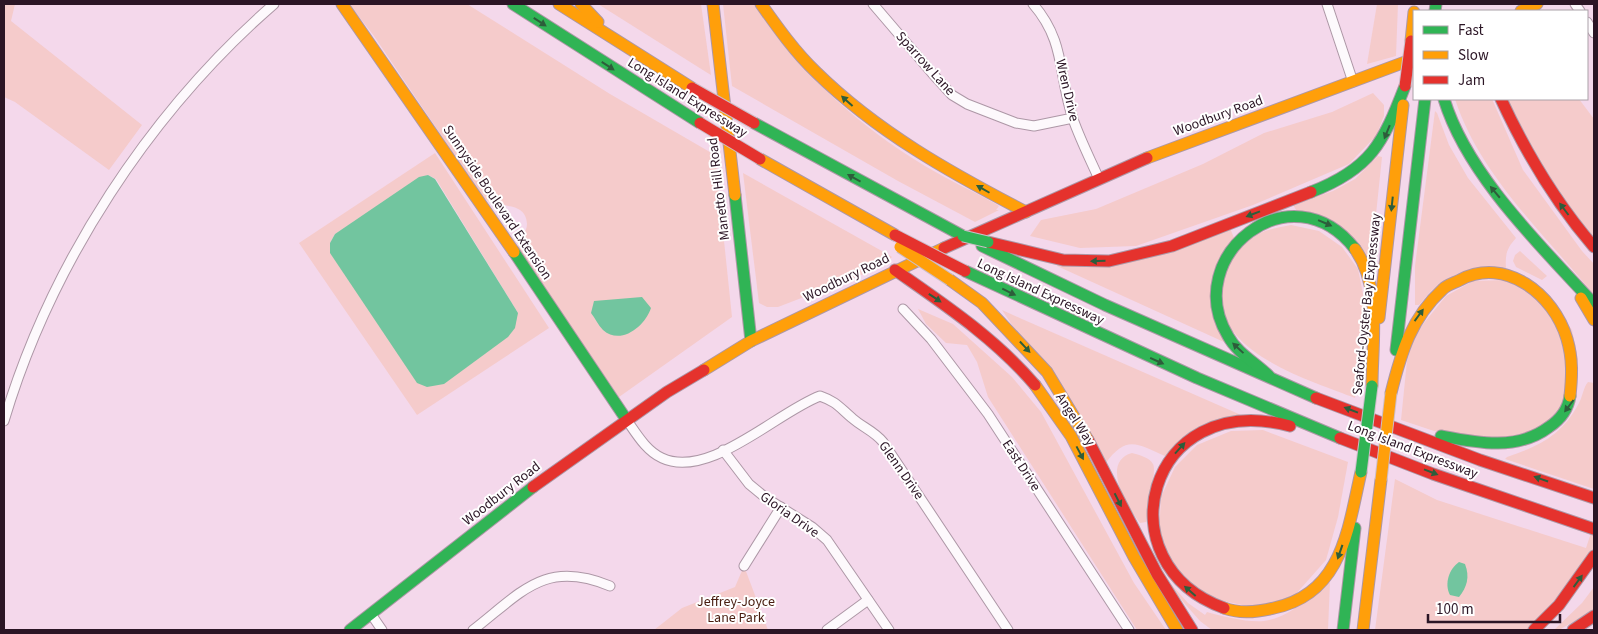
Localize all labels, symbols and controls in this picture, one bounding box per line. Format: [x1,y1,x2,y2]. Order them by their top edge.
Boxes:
legend [1413,10,1588,100]
one-way arrow [533,17,547,26]
text: Fast [1458,20,1484,41]
street label: Sparrow Lane [891,27,960,100]
text: Slow [1458,45,1489,66]
street label: Long Island Expressway [624,53,752,143]
street label: Wren Drive [1050,57,1084,123]
one-way arrow [602,61,615,71]
text: Jam [1458,70,1485,91]
street label: Woodbury Road [1171,90,1266,141]
one-way arrow [841,95,853,107]
street label: Sunnyside Boulevard Extension [438,121,557,284]
one-way arrow [1383,124,1390,139]
street label: Manetto Hill Road [703,136,735,242]
one-way arrow [848,174,861,183]
one-way arrow [976,185,989,194]
one-way arrow [1489,186,1501,198]
one-way arrow [1388,197,1396,213]
one-way arrow [1558,203,1569,216]
one-way arrow [1245,210,1260,218]
street label: Seaford-Oyster Bay Expressway [1347,212,1387,396]
one-way arrow [1318,220,1332,228]
street label: Woodbury Road [800,248,893,307]
street label: Long Island Expressway [974,254,1108,330]
one-way arrow [1090,257,1106,265]
one-way arrow [1002,289,1016,297]
one-way arrow [928,293,942,303]
one-way arrow [1414,308,1424,322]
one-way arrow [1019,340,1031,352]
one-way arrow [1233,342,1245,354]
one-way arrow [1150,357,1164,365]
street label: Angel Way [1050,389,1100,450]
one-way arrow [1564,399,1575,412]
one-way arrow [1343,406,1358,414]
street label: Long Island Expressway [1345,416,1481,484]
street label: East Drive [997,436,1045,495]
street label: Glenn Drive [874,437,929,504]
one-way arrow [1174,442,1186,454]
one-way arrow [1076,446,1085,460]
street label: Woodbury Road [458,457,545,531]
one-way arrow [1424,469,1439,477]
one-way arrow [1533,475,1548,483]
street label: Gloria Drive [756,487,823,543]
one-way arrow [1114,493,1122,507]
one-way arrow [1335,545,1343,560]
one-way arrow [1572,575,1583,588]
one-way arrow [1184,586,1197,597]
park label: Jeffrey-Joyce Lane Park [697,592,775,628]
scale bar [1428,592,1560,624]
text: 100 m [1436,599,1474,620]

